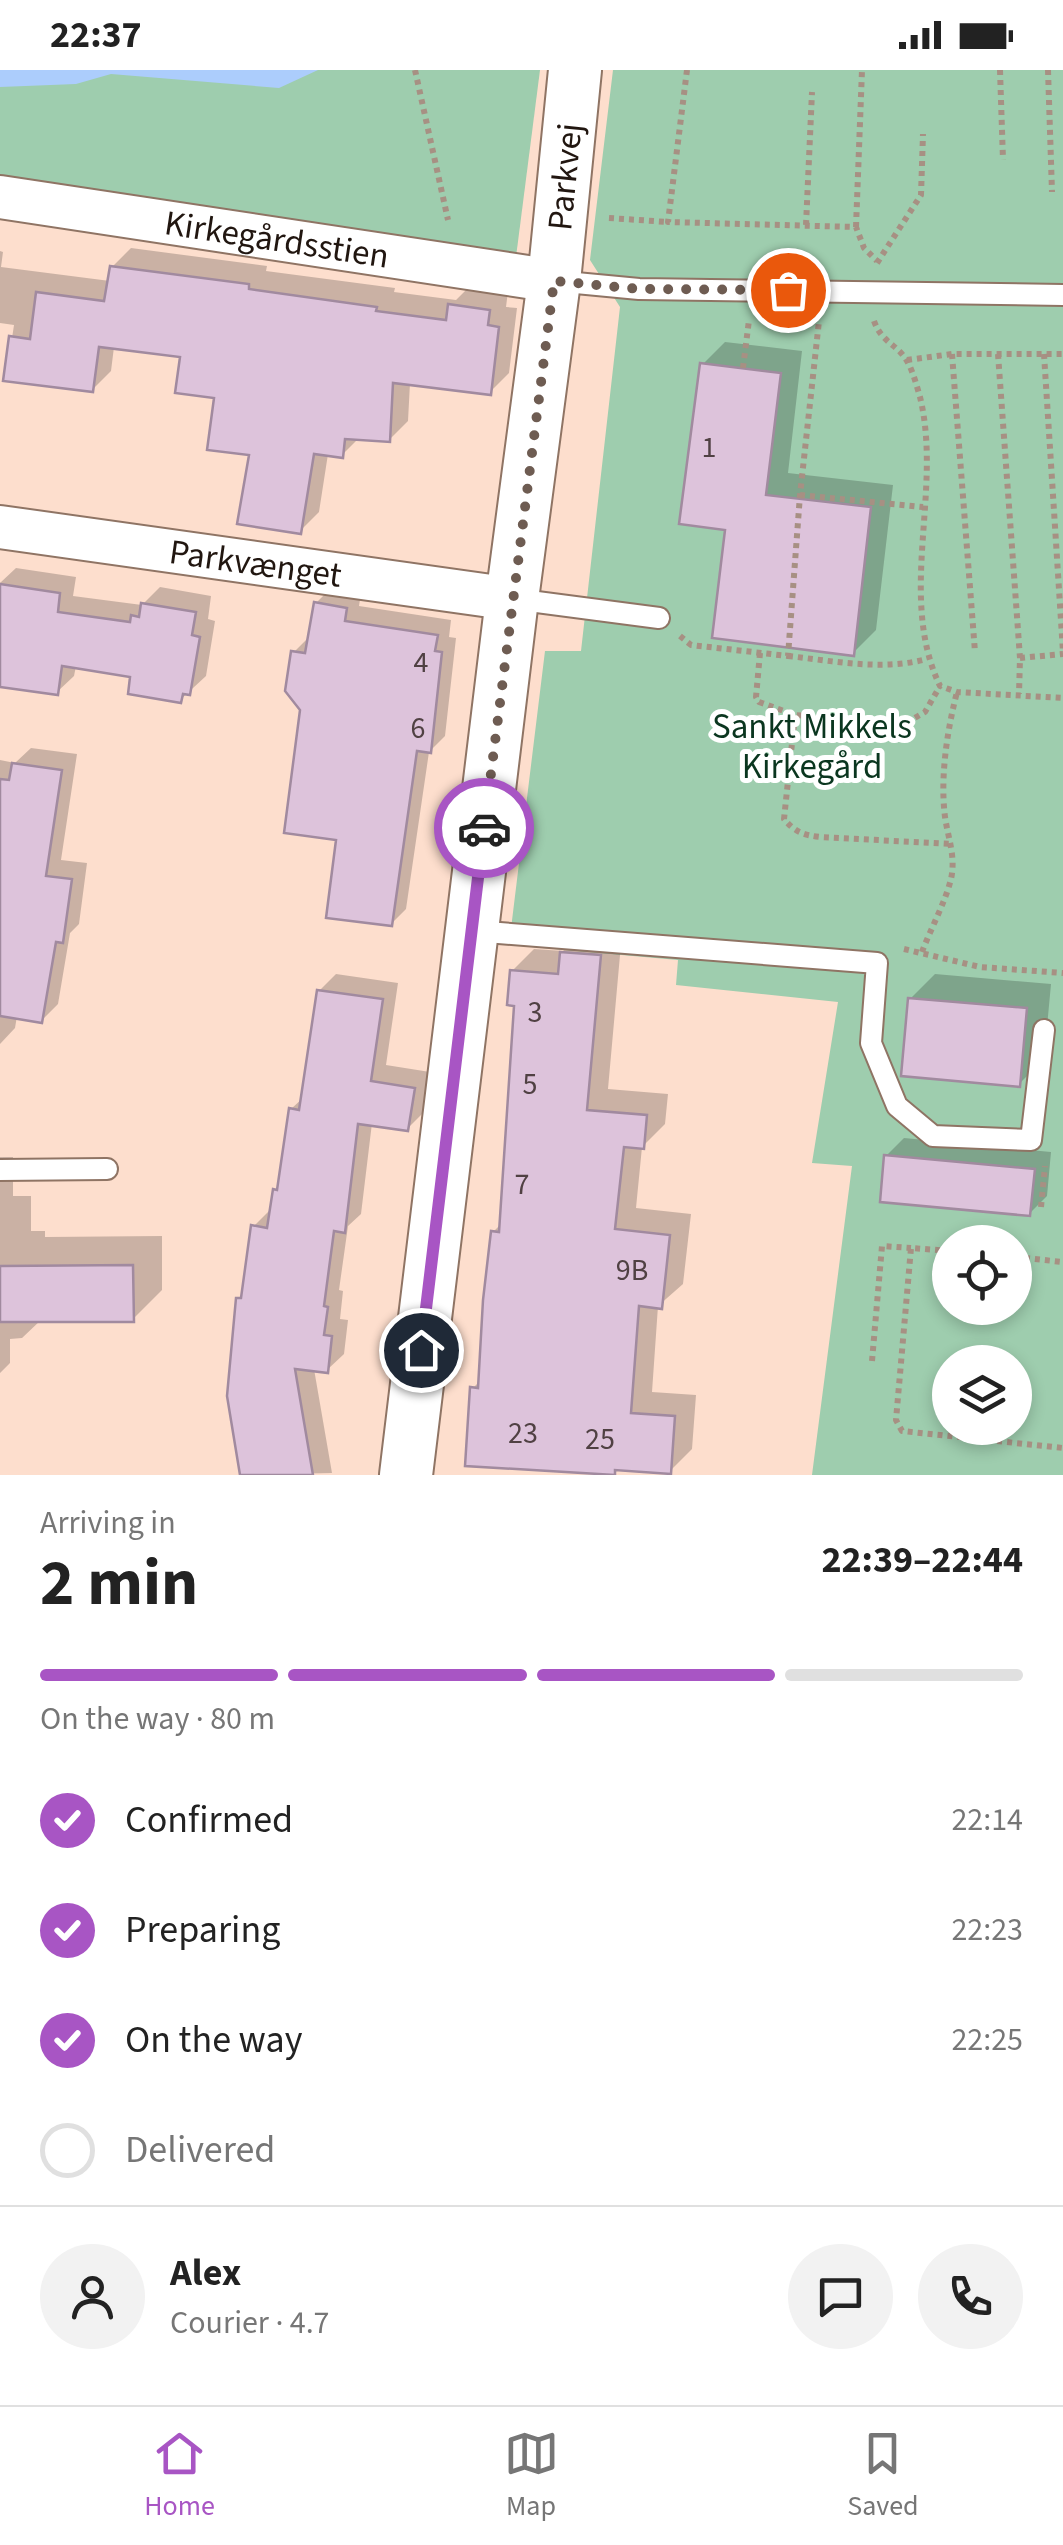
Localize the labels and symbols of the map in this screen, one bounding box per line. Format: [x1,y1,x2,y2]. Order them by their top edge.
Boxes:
street label: Parkvej [535,121,596,233]
street label: Kirkegårdsstien [161,198,392,282]
pin [746,248,831,333]
house number: 1 [702,426,716,469]
street label: Parkvænget [166,527,345,601]
house number: 4 [414,641,429,684]
park label: Sankt Mikkels Kirkegård [712,702,912,792]
house number: 6 [411,707,425,750]
courier [434,778,534,878]
house number: 3 [528,991,542,1034]
house number: 5 [523,1063,537,1106]
house number: 7 [515,1163,529,1206]
house number: 9B [616,1249,648,1292]
pin [379,1308,464,1393]
house number: 23 [508,1412,538,1455]
house number: 25 [585,1418,615,1461]

